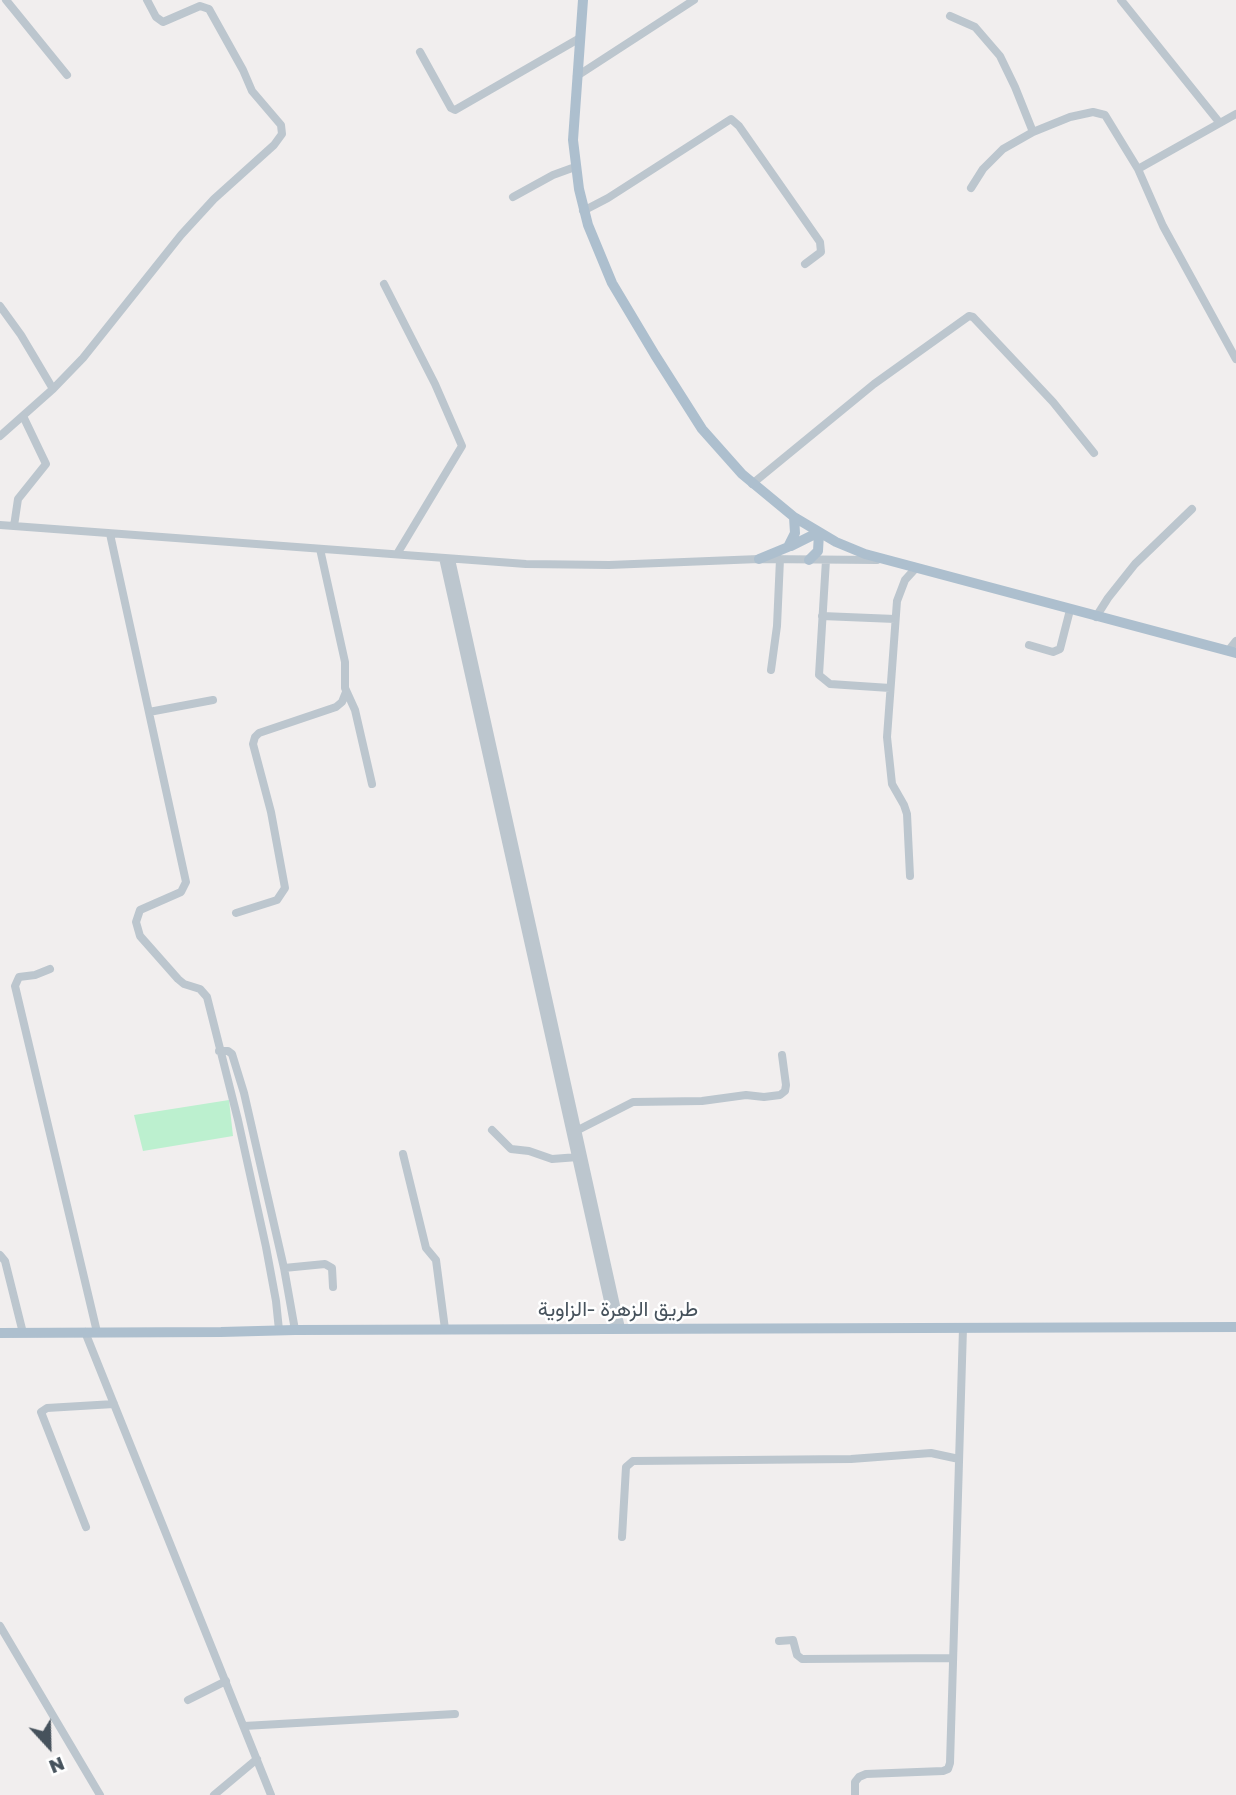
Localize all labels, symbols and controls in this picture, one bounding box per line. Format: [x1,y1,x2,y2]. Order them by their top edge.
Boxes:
street label: طريق الزهرة -الزاوية [538,1296,698,1322]
north arrow [14,1711,84,1781]
text: N [46,1753,68,1779]

